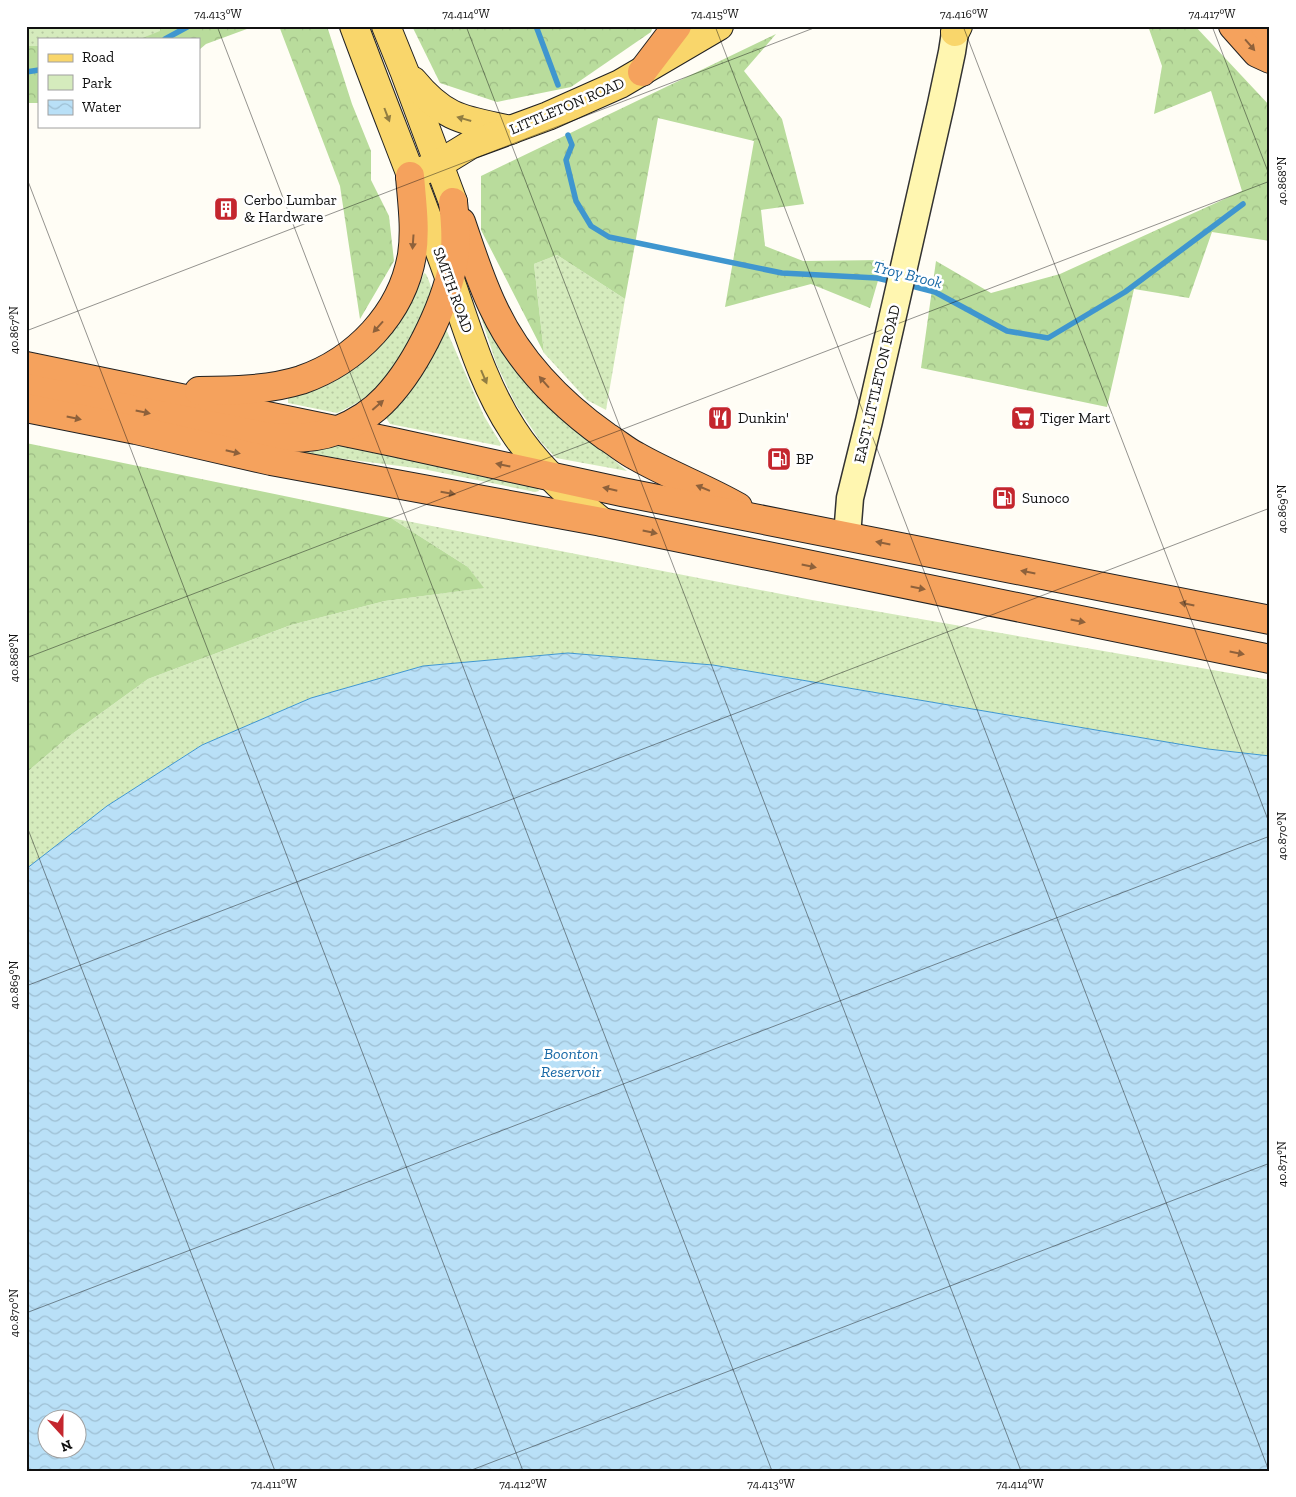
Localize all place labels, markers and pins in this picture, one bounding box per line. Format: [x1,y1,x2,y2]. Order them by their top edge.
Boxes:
place label: Cerbo Lumbar & Hardware [244,191,337,226]
building icon: Cerbo Lumbar & Hardware [213,196,239,222]
restaurant icon: Dunkin' [707,405,733,431]
supermarket icon: Tiger Mart [1010,405,1036,431]
place label: Dunkin' [738,409,789,427]
place label: Tiger Mart [1040,409,1111,427]
fuel station icon: BP [766,446,792,472]
place label: BP [796,450,814,468]
fuel station icon: Sunoco [991,485,1017,511]
place label: Sunoco [1022,489,1070,507]

